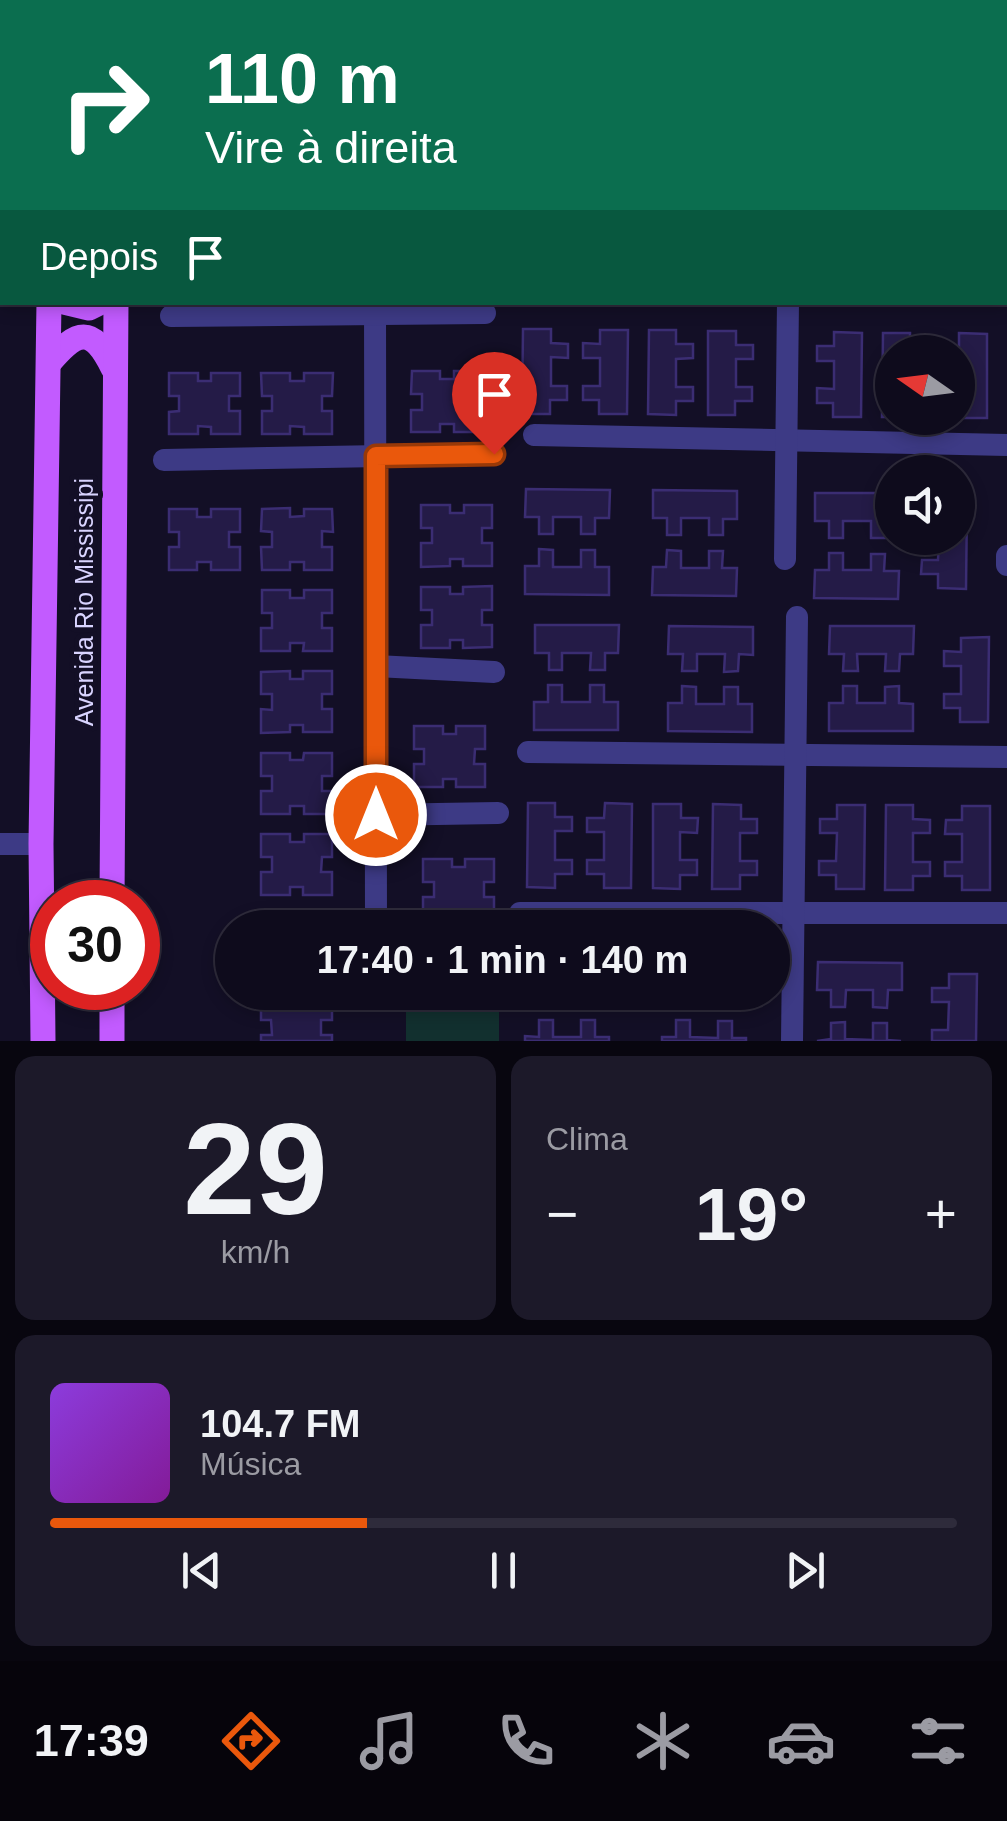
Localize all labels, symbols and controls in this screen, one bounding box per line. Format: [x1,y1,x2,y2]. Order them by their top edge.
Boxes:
icon: right [40,40,170,170]
text: 110 m [205,40,400,118]
text: Vire à direita [205,122,457,173]
icon: arrive [178,230,233,285]
text: Depois [40,236,158,278]
north arrow [875,335,975,435]
map controls [875,335,975,555]
pin [452,352,537,455]
icon: arrive [467,367,522,422]
button: sound [875,455,975,555]
street label: Avenida Rio Mississipi [70,478,98,726]
position arrow [324,763,428,867]
speed limit sign: 30 [30,880,160,1010]
text: 17:40 · 1 min · 140 m [317,939,688,981]
text: 29 [183,1096,328,1242]
text: Clima [546,1121,628,1157]
text: 19° [695,1172,808,1256]
text: − [546,1183,578,1245]
text: + [925,1183,957,1245]
text: km/h [221,1234,290,1270]
text: 104.7 FM [200,1403,361,1445]
text: Música [200,1446,301,1482]
icon: previous [174,1543,229,1598]
icon: pause [476,1543,531,1598]
icon: next [778,1543,833,1598]
icon: directions [216,1706,286,1776]
icon: music [354,1706,424,1776]
icon: phone [491,1706,561,1776]
icon: climate [628,1706,698,1776]
icon: car [766,1706,836,1776]
icon: filters [903,1706,973,1776]
text: 17:39 [34,1715,149,1766]

